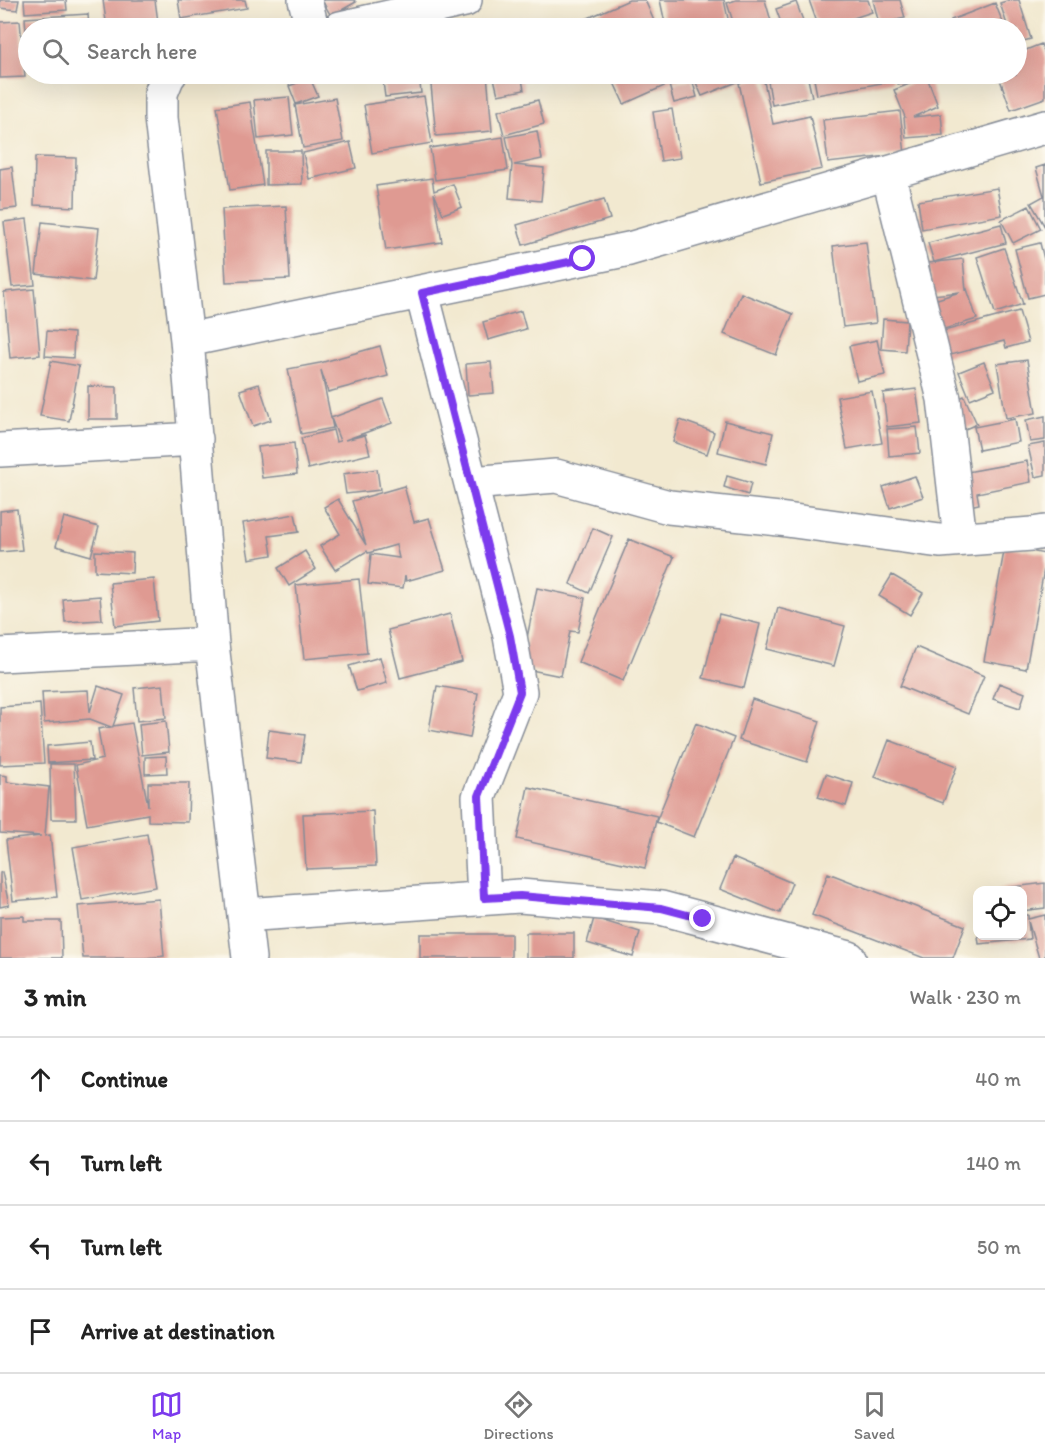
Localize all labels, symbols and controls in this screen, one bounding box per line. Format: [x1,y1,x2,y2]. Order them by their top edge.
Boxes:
search box [18,18,1027,84]
icon: search [39,35,72,68]
text: Search here [87,38,197,65]
route start [569,245,595,271]
map controls [973,886,1027,940]
button: locate [973,886,1027,940]
route end [689,905,715,931]
text: 3 min [24,981,86,1013]
text: Walk · 230 m [909,985,1021,1009]
icon: ahead [24,1063,57,1096]
text: Continue [81,1066,168,1093]
text: 40 m [975,1067,1021,1091]
icon: left [24,1147,57,1180]
text: Turn left [81,1150,162,1177]
text: 140 m [966,1151,1021,1175]
icon: left [24,1231,57,1264]
text: Turn left [81,1234,162,1261]
text: 50 m [977,1235,1021,1259]
icon: arrive [24,1315,57,1348]
text: Arrive at destination [81,1318,275,1345]
tab: Map [150,1388,183,1443]
tab: Directions [483,1388,554,1443]
tab: Saved [854,1388,895,1443]

